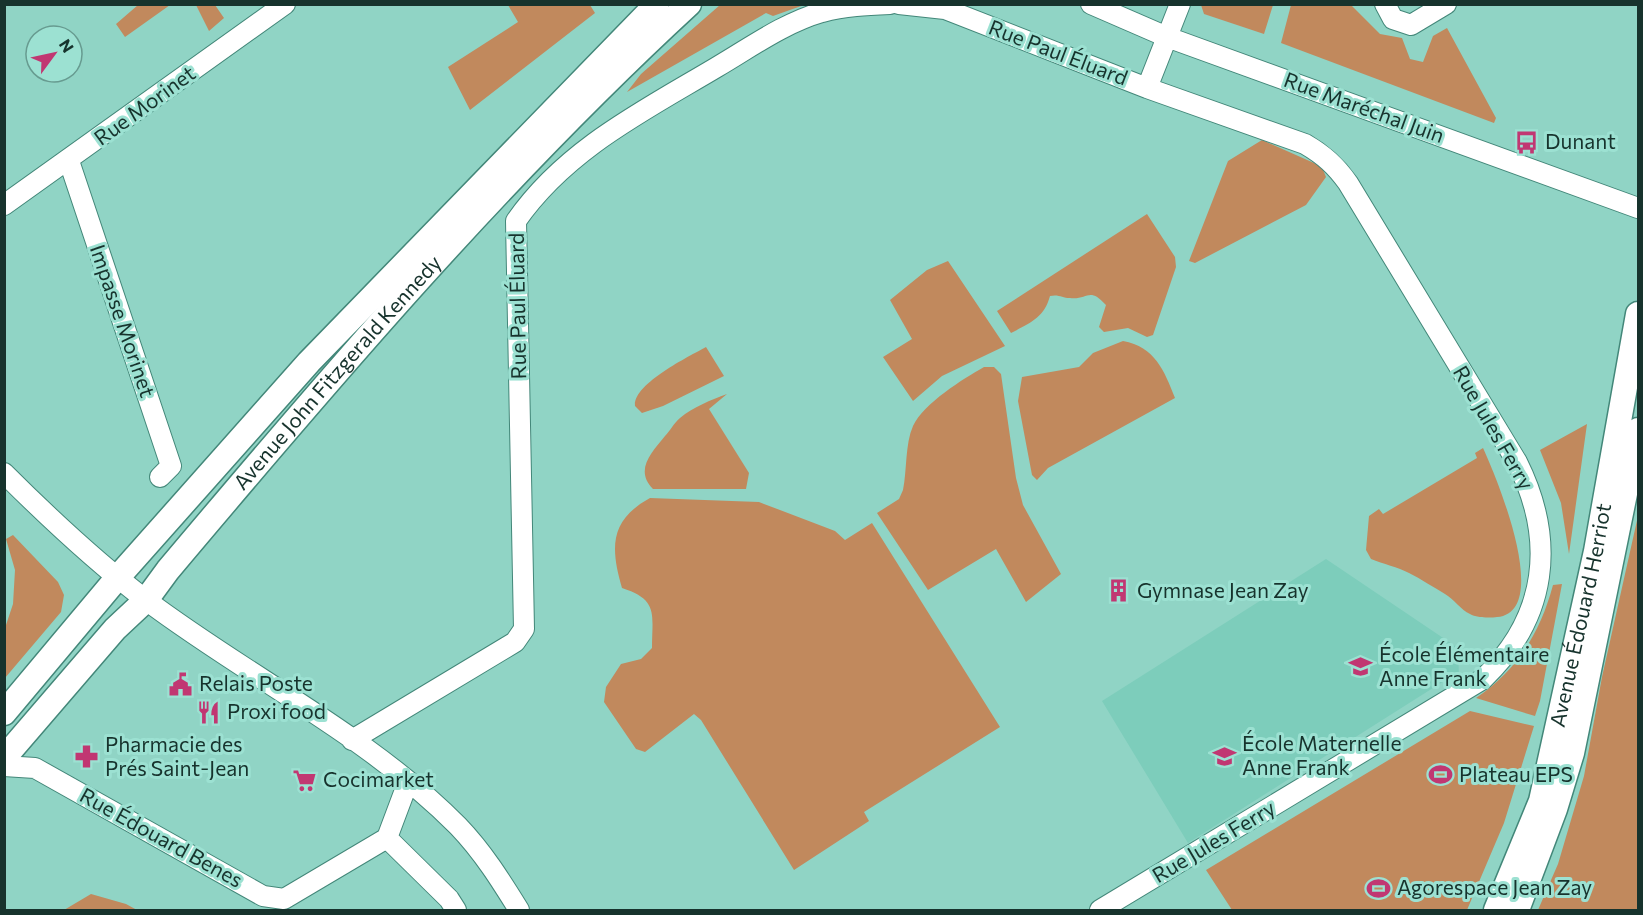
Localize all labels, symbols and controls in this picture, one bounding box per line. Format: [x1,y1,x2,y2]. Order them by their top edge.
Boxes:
street label: Rue Paul Éluard [986,14,1131,90]
north arrow [24,24,84,84]
text: N [56,35,78,56]
street label: Rue Morinet [89,60,199,150]
street label: Rue Maréchal Juin [1281,66,1448,147]
place label: Dunant [1545,128,1616,153]
bus stop icon: Dunant [1514,129,1540,155]
street label: Rue Paul Éluard [503,232,530,380]
street label: Impasse Morinet [86,241,161,400]
street label: Avenue John Fitzgerald Kennedy [227,249,446,494]
street label: Rue Jules Ferry [1449,361,1540,494]
street label: Avenue Édouard Herriot [1544,501,1615,729]
place label: Gymnase Jean Zay [1137,577,1309,602]
building icon: Gymnase Jean Zay [1106,578,1132,604]
place label: École Élémentaire Anne Frank [1379,641,1549,690]
school or university icon: École Élémentaire Anne Frank [1348,654,1374,680]
place label: Relais Poste [199,670,313,695]
public building icon: Relais Poste [168,671,194,697]
place label: Proxi food [227,698,326,723]
restaurant icon: Proxi food [196,699,222,725]
place label: École Maternelle Anne Frank [1242,730,1402,779]
place label: Pharmacie des Prés Saint-Jean [105,731,249,780]
school or university icon: École Maternelle Anne Frank [1211,743,1237,769]
pharmacy icon: Pharmacie des Prés Saint-Jean [74,744,100,770]
place label: Plateau EPS [1459,761,1573,786]
sports icon: Plateau EPS [1428,762,1454,788]
place label: Cocimarket [323,766,434,791]
supermarket icon: Cocimarket [292,767,318,793]
street label: Rue Édouard Benes [76,782,247,892]
street label: Rue Jules Ferry [1147,794,1279,887]
place label: Agorespace Jean Zay [1397,874,1592,899]
sports icon: Agorespace Jean Zay [1366,875,1392,901]

